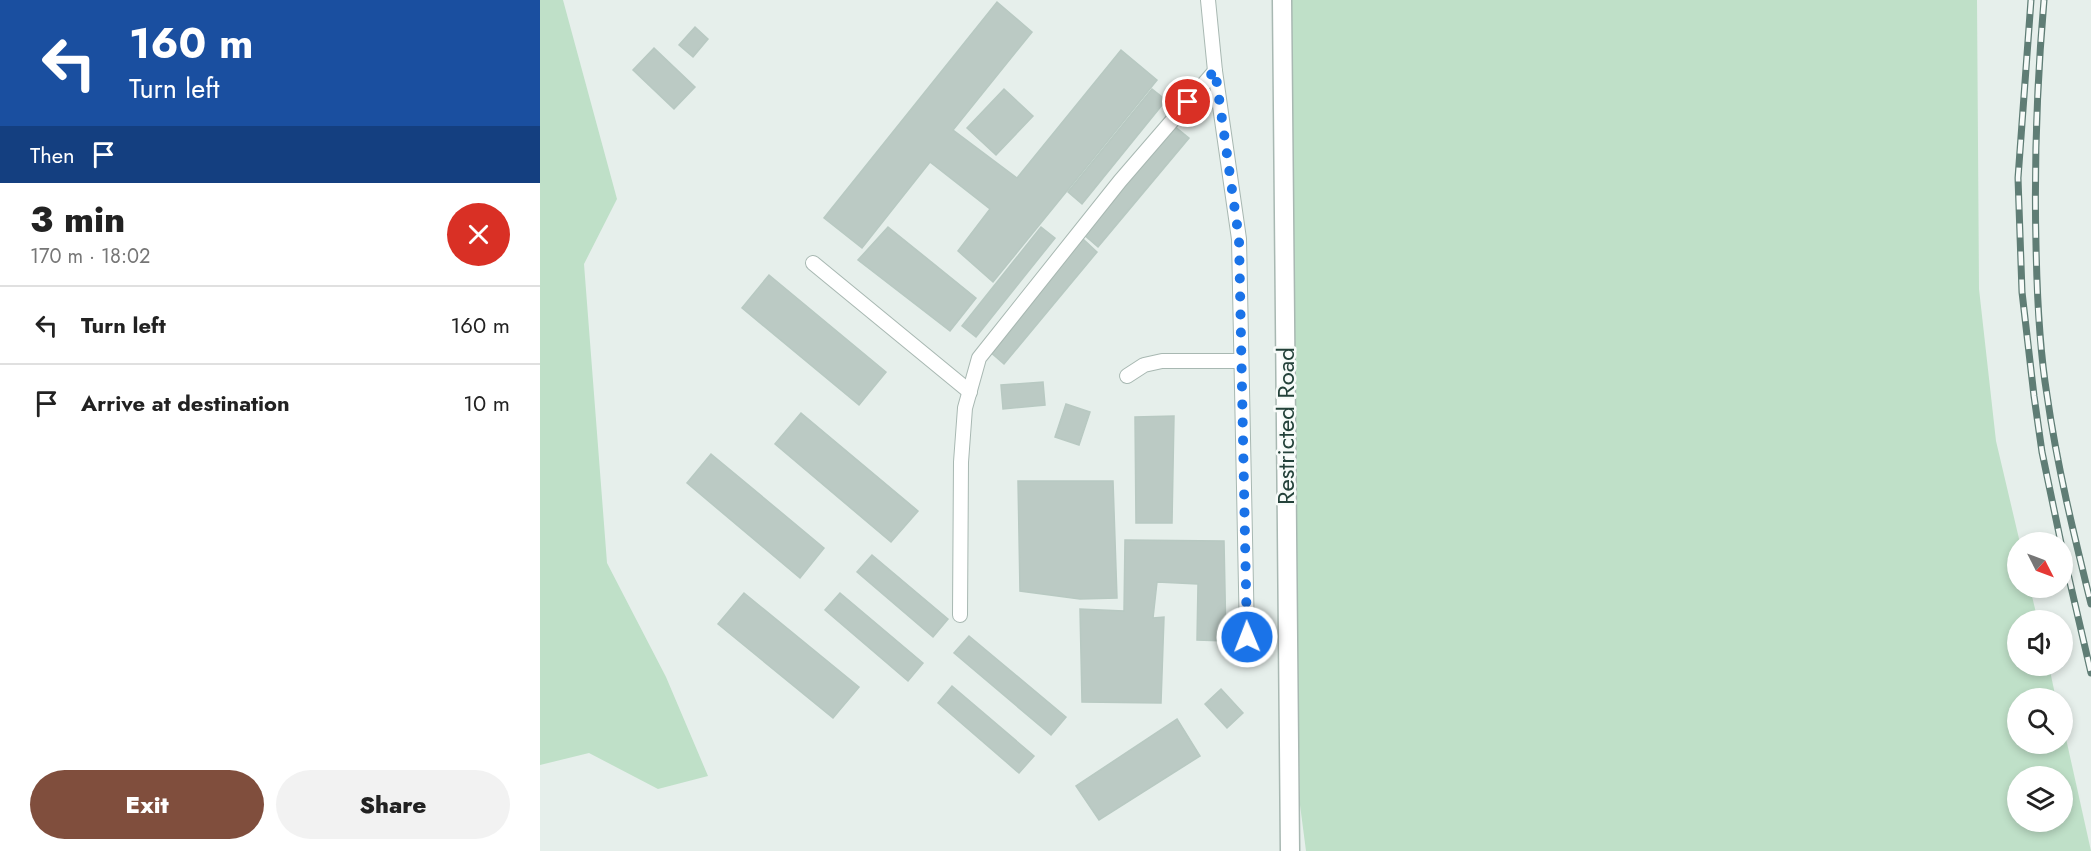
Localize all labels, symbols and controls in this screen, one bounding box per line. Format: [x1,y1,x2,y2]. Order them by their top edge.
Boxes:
text: 160 m [129,13,253,74]
icon: left [30,24,108,102]
text: Turn left [129,69,219,108]
pin [1162,76,1213,127]
icon: arrive [1171,85,1204,118]
icon: arrive [87,138,120,171]
text: Then [30,139,75,171]
text: 3 min [30,193,125,245]
button: close [447,203,510,266]
text: 170 m · 18:02 [30,242,150,271]
icon: left [30,309,63,342]
text: Turn left [81,309,166,341]
text: 160 m [450,309,510,341]
street label: Restricted Road [1268,347,1303,505]
icon: arrive [30,387,63,420]
text: Arrive at destination [81,387,290,419]
text: 10 m [463,387,510,419]
north arrow [2007,532,2073,598]
map controls [2007,532,2073,832]
position arrow [1215,605,1279,669]
button: sound [2007,610,2073,676]
button: search [2007,688,2073,754]
button: layers [2007,766,2073,832]
button: Exit [30,770,264,839]
button: Share [276,770,510,839]

